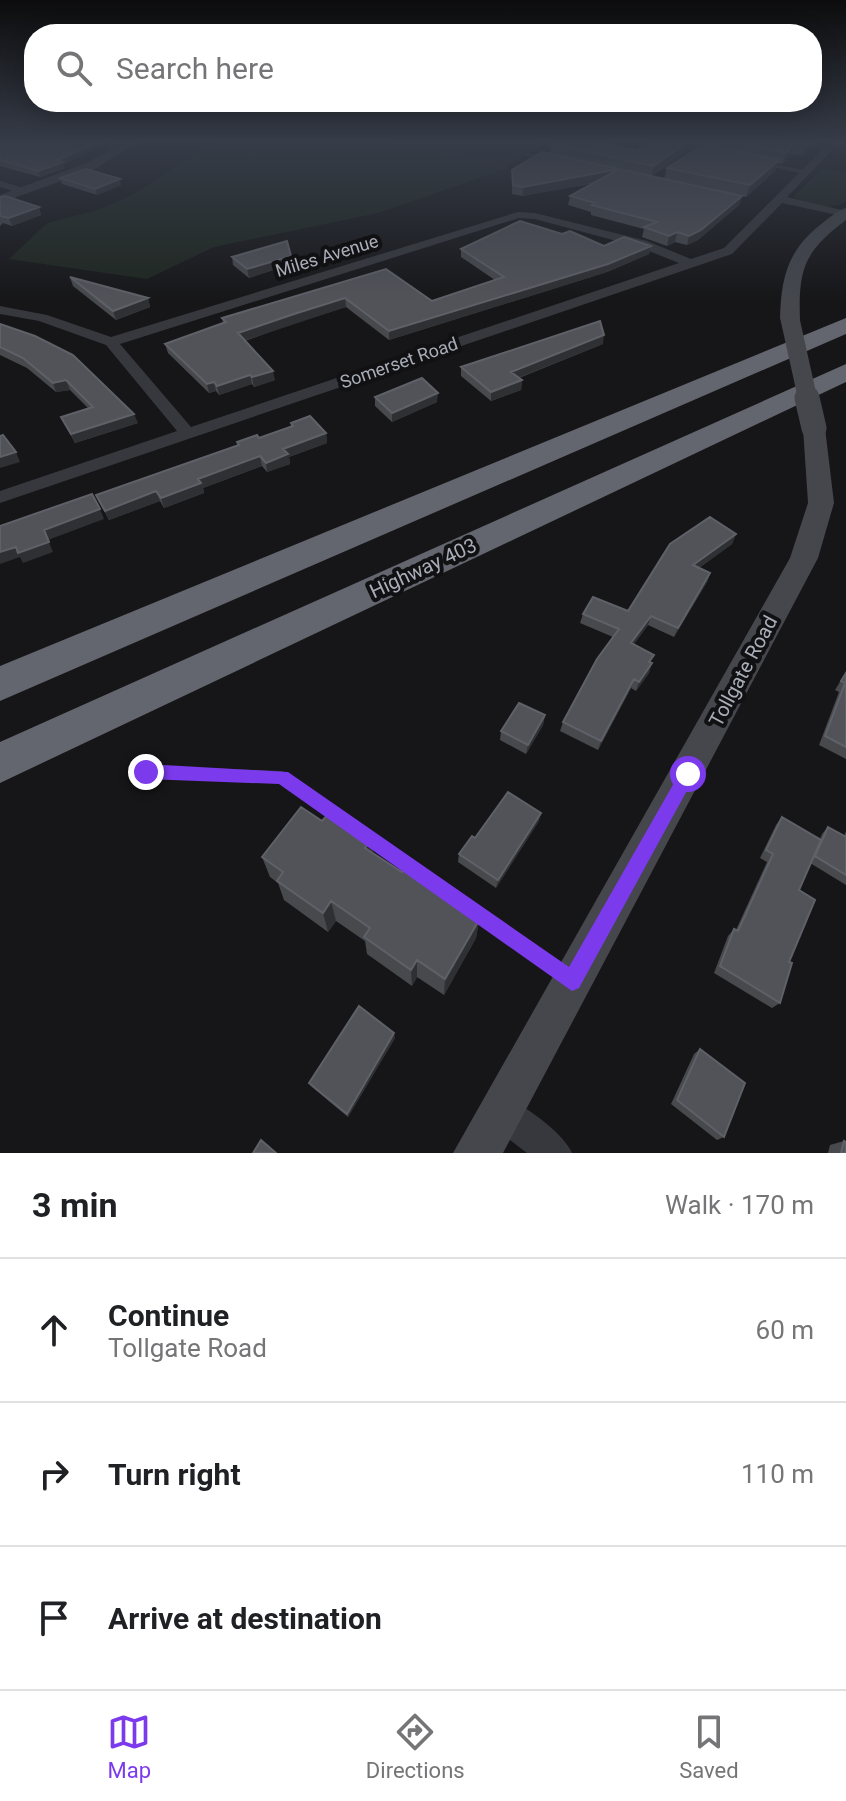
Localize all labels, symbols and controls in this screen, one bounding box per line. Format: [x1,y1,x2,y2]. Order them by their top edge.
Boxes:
search box [24,24,822,112]
icon: search [52,46,96,90]
text: Search here [116,51,274,86]
street label: Miles Avenue [273,230,381,281]
street label: Somerset Road [337,333,460,392]
street label: Highway 403 [366,533,480,603]
street label: Tollgate Road [704,611,782,731]
route end [128,754,164,790]
route start [670,756,706,792]
text: 3 min [32,1185,117,1225]
text: Walk · 170 m [665,1190,814,1220]
text: Continue [108,1298,229,1333]
icon: ahead [32,1308,76,1352]
text: 60 m [756,1315,814,1345]
text: Tollgate Road [108,1333,267,1363]
icon: right [32,1452,76,1496]
text: Turn right [108,1457,241,1492]
text: 110 m [741,1459,814,1489]
icon: arrive [32,1596,76,1640]
text: Arrive at destination [108,1601,382,1636]
tab: Map [107,1710,151,1783]
tab: Directions [366,1710,465,1783]
tab: Saved [679,1710,739,1783]

